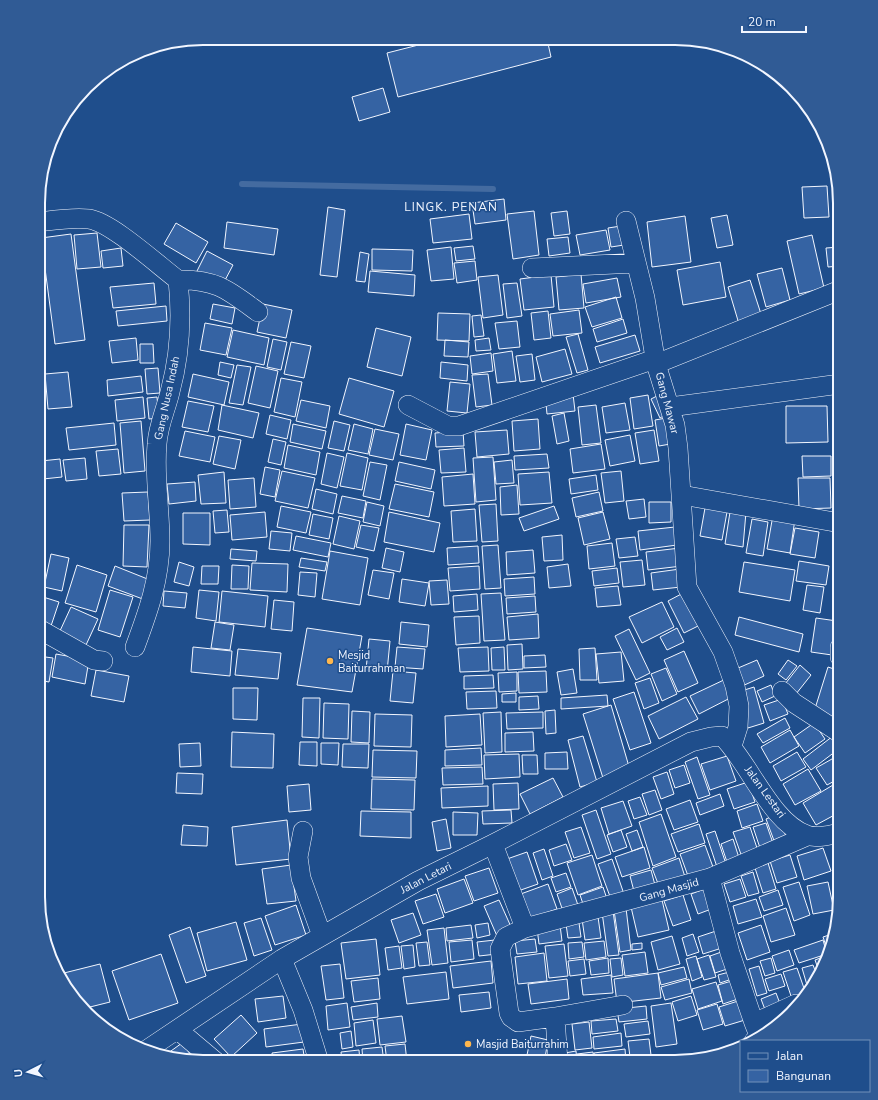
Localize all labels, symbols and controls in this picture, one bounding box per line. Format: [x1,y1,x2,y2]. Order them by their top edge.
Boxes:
scale bar [742,8,806,34]
text: 20 m [748,14,776,30]
district label: LINGK. PENAN [404,199,498,215]
street label: Gang Nusa Indah [151,355,183,441]
street label: Gang Mawar [652,370,682,436]
place label: Mesjid Baiturrahman [338,648,405,676]
marker: Mesjid Baiturrahman [325,656,335,666]
street label: Jalan Lestari [740,762,789,821]
street label: Jalan Letari [397,859,454,898]
street label: Gang Masjid [637,874,701,906]
place label: Masjid Baiturrahim [476,1037,569,1052]
marker: Masjid Baiturrahim [463,1039,473,1049]
legend [740,1040,870,1092]
text: Jalan [775,1048,803,1064]
north arrow [8,1052,48,1092]
text: U [11,1068,26,1078]
text: Bangunan [776,1068,831,1084]

